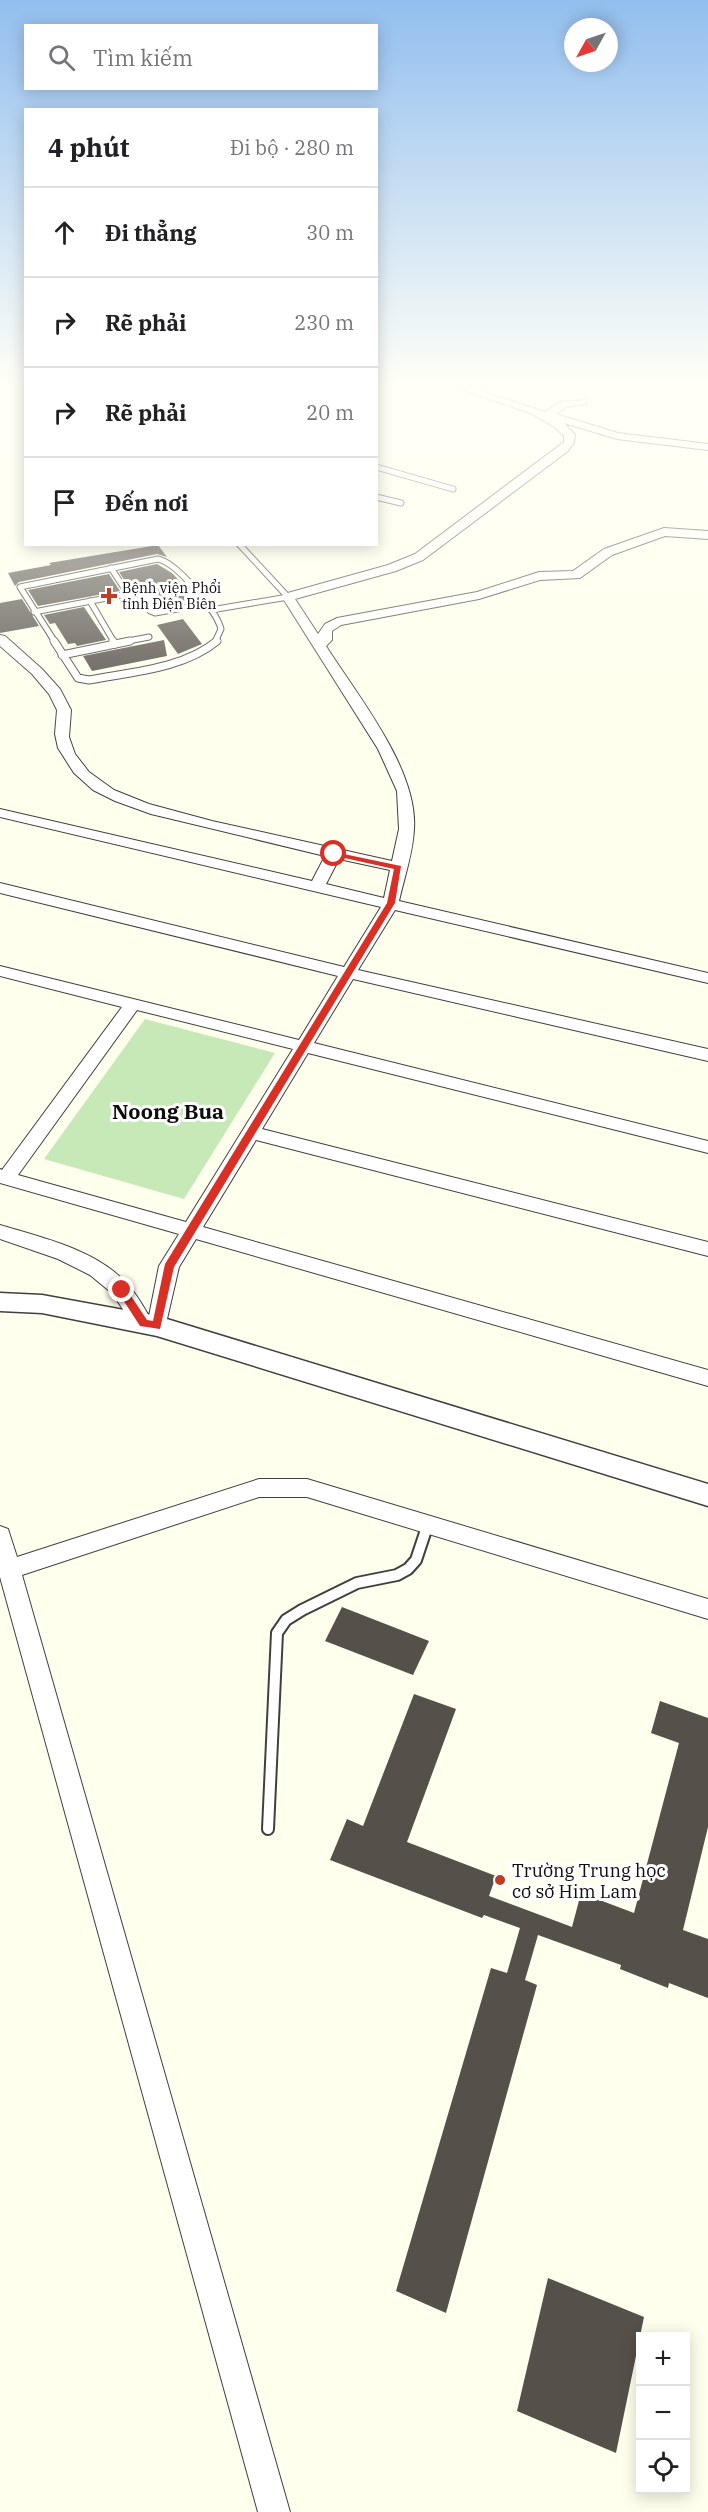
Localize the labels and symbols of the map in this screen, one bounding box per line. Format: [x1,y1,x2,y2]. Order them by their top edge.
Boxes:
north arrow [564,18,618,72]
place label: Bệnh viện Phổi tỉnh Điện Biên [122,579,221,613]
marker: Bệnh viện Phổi tỉnh Điện Biên [100,587,118,605]
route start [320,840,346,866]
district label: Noong Bua [112,1097,224,1125]
route end [108,1276,134,1302]
place label: Trường Trung học cơ sở Him Lam [512,1859,666,1903]
marker: Trường Trung học cơ sở Him Lam [493,1873,507,1887]

